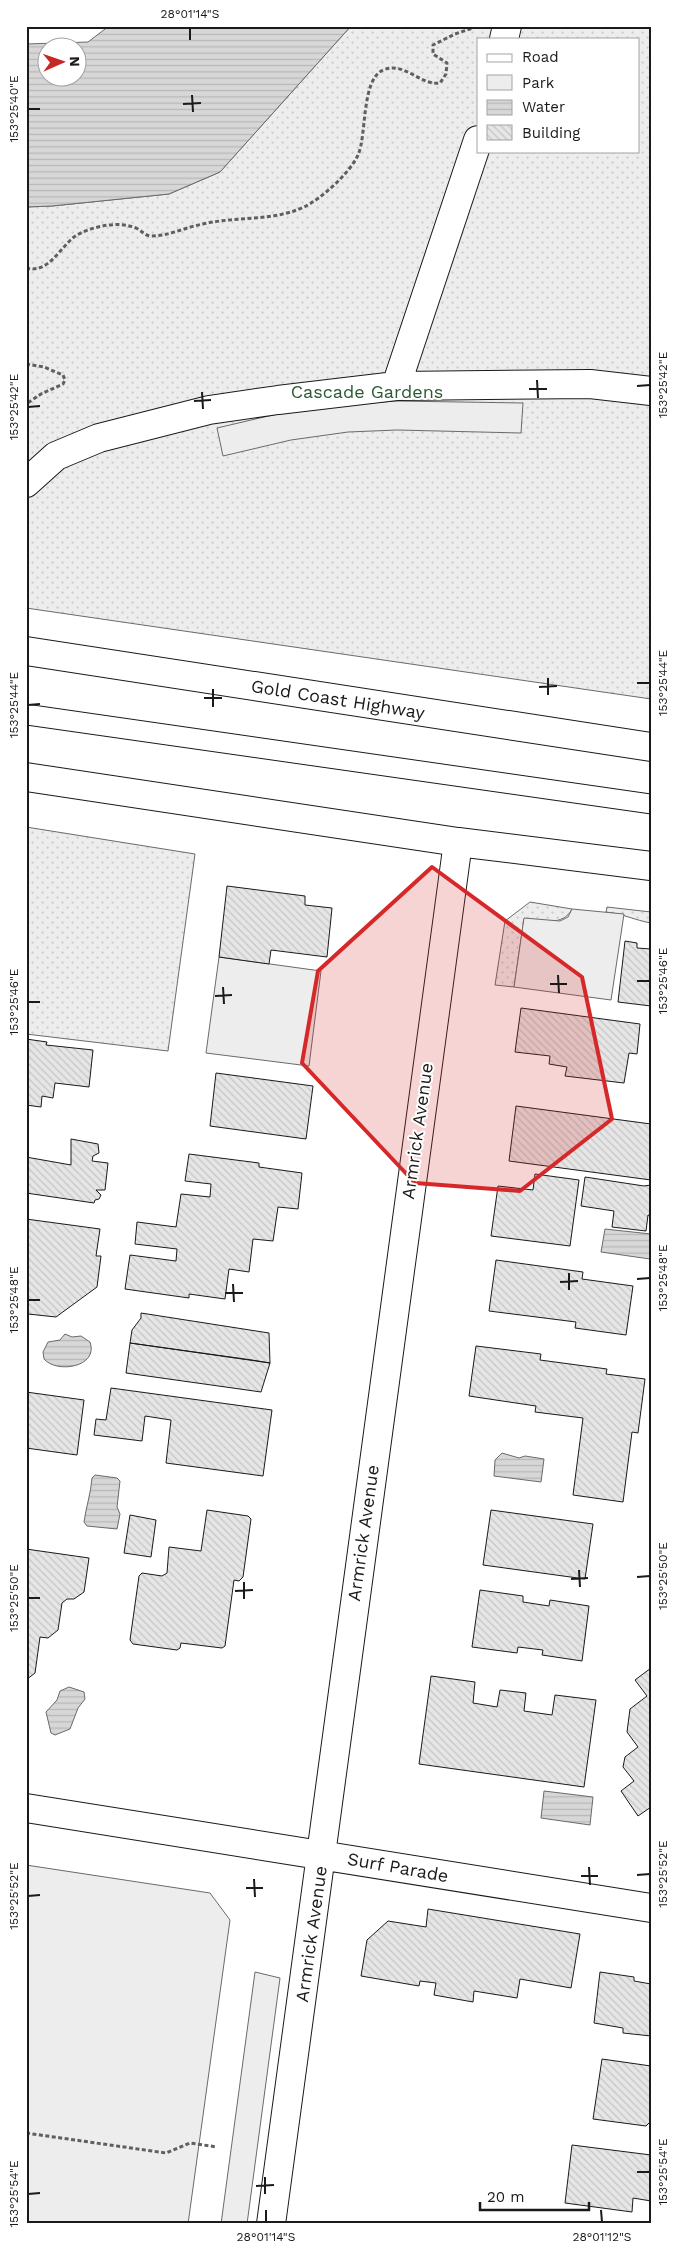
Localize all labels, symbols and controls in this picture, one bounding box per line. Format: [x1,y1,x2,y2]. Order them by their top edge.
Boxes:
text: 28°01'14"S [161,7,219,21]
north arrow [38,38,88,88]
legend [477,38,640,152]
text: Road [522,48,559,66]
text: N [67,56,83,67]
text: Park [522,74,555,92]
text: 153°25'40"E [7,75,21,143]
text: Water [522,98,565,116]
text: Building [522,124,580,142]
text: 153°25'42"E [656,351,670,418]
text: 153°25'42"E [7,373,21,440]
park label: Cascade Gardens [291,381,443,402]
text: 153°25'44"E [656,649,670,716]
text: 153°25'44"E [7,671,21,738]
street label: Gold Coast Highway [250,675,427,723]
text: 153°25'46"E [656,947,670,1015]
text: 153°25'46"E [7,968,21,1036]
street label: Armrick Avenue [397,1061,437,1201]
text: 153°25'48"E [656,1244,670,1312]
text: 153°25'48"E [7,1266,21,1334]
street label: Armrick Avenue [343,1463,383,1603]
text: 153°25'50"E [656,1542,670,1610]
text: 153°25'50"E [7,1564,21,1632]
text: 153°25'52"E [656,1840,670,1908]
street label: Surf Parade [346,1848,450,1886]
text: 153°25'52"E [7,1862,21,1930]
street label: Armrick Avenue [291,1864,331,2004]
text: 153°25'54"E [656,2138,670,2206]
text: 153°25'54"E [7,2160,21,2228]
scale bar [480,2180,588,2212]
text: 20 m [487,2188,525,2206]
text: 28°01'14"S [237,2230,295,2244]
text: 28°01'12"S [572,2230,632,2244]

